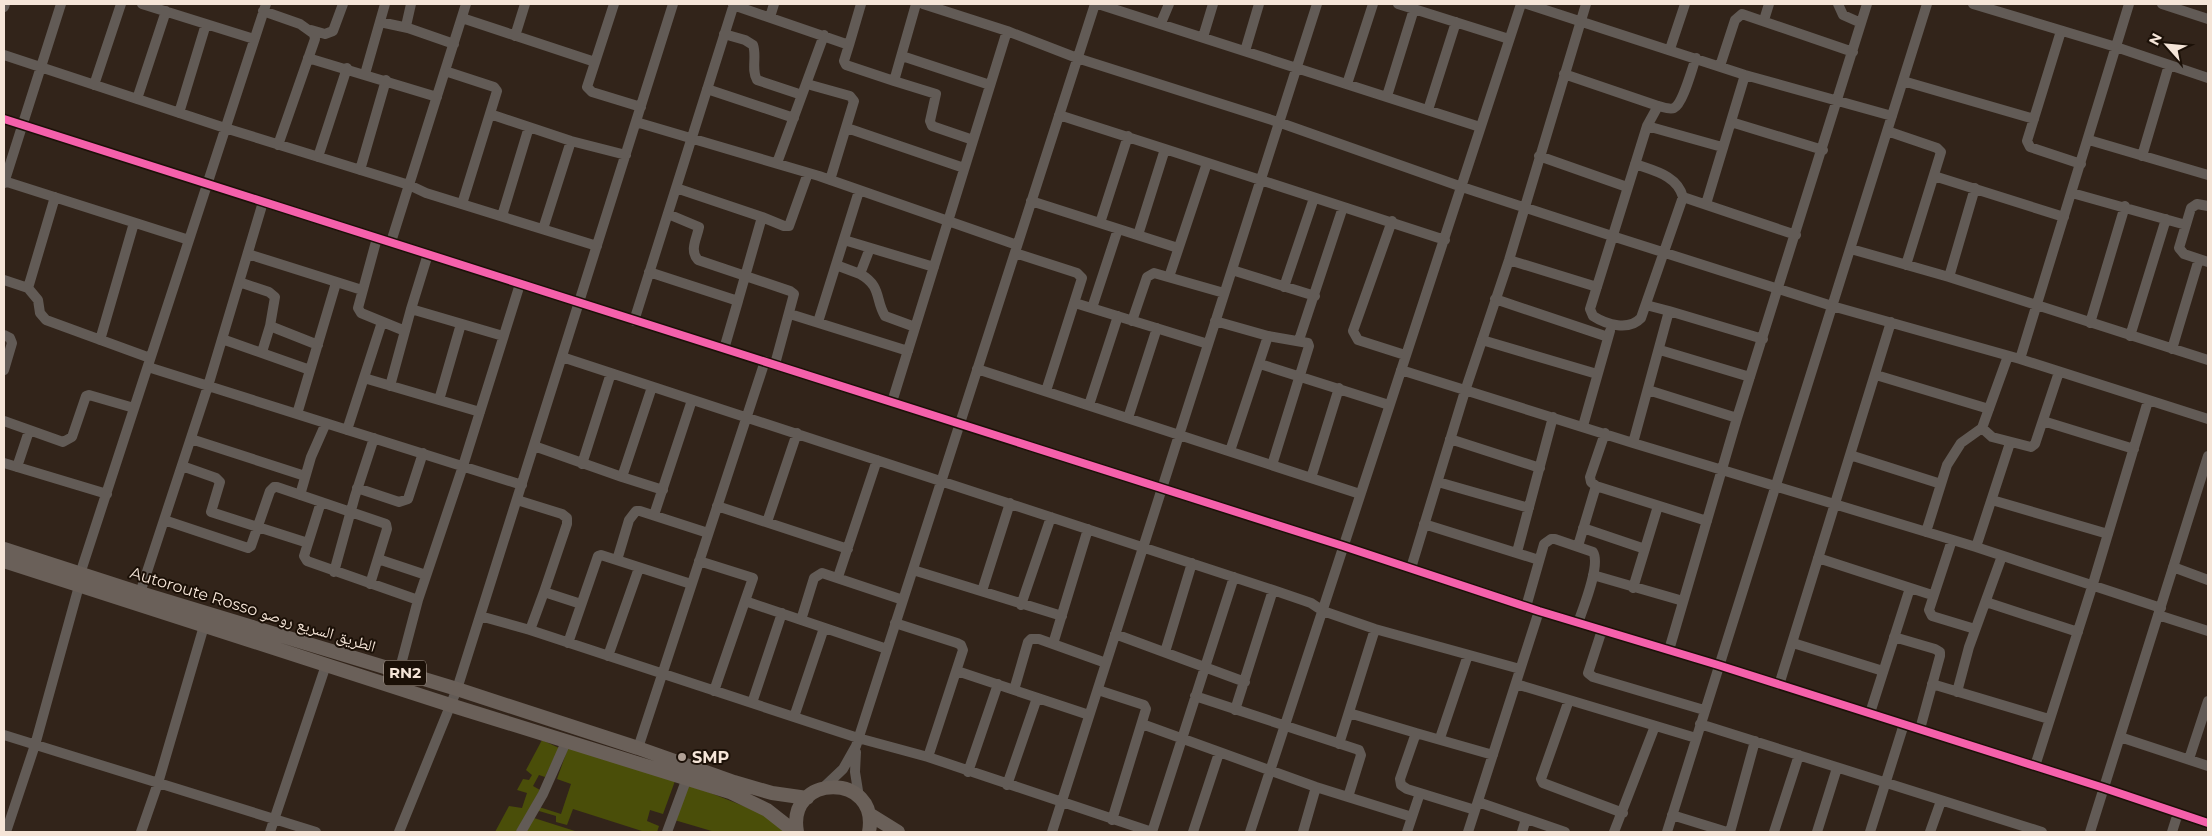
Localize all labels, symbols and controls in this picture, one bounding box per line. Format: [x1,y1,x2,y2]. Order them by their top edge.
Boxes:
north arrow [2142,20,2192,70]
text: N [2145,30,2166,48]
street label: Autoroute Rosso الطريق السريع روصو [127,563,378,657]
road number: RN2 [384,660,426,686]
place label: SMP [692,748,729,767]
marker: SMP [676,751,688,763]

